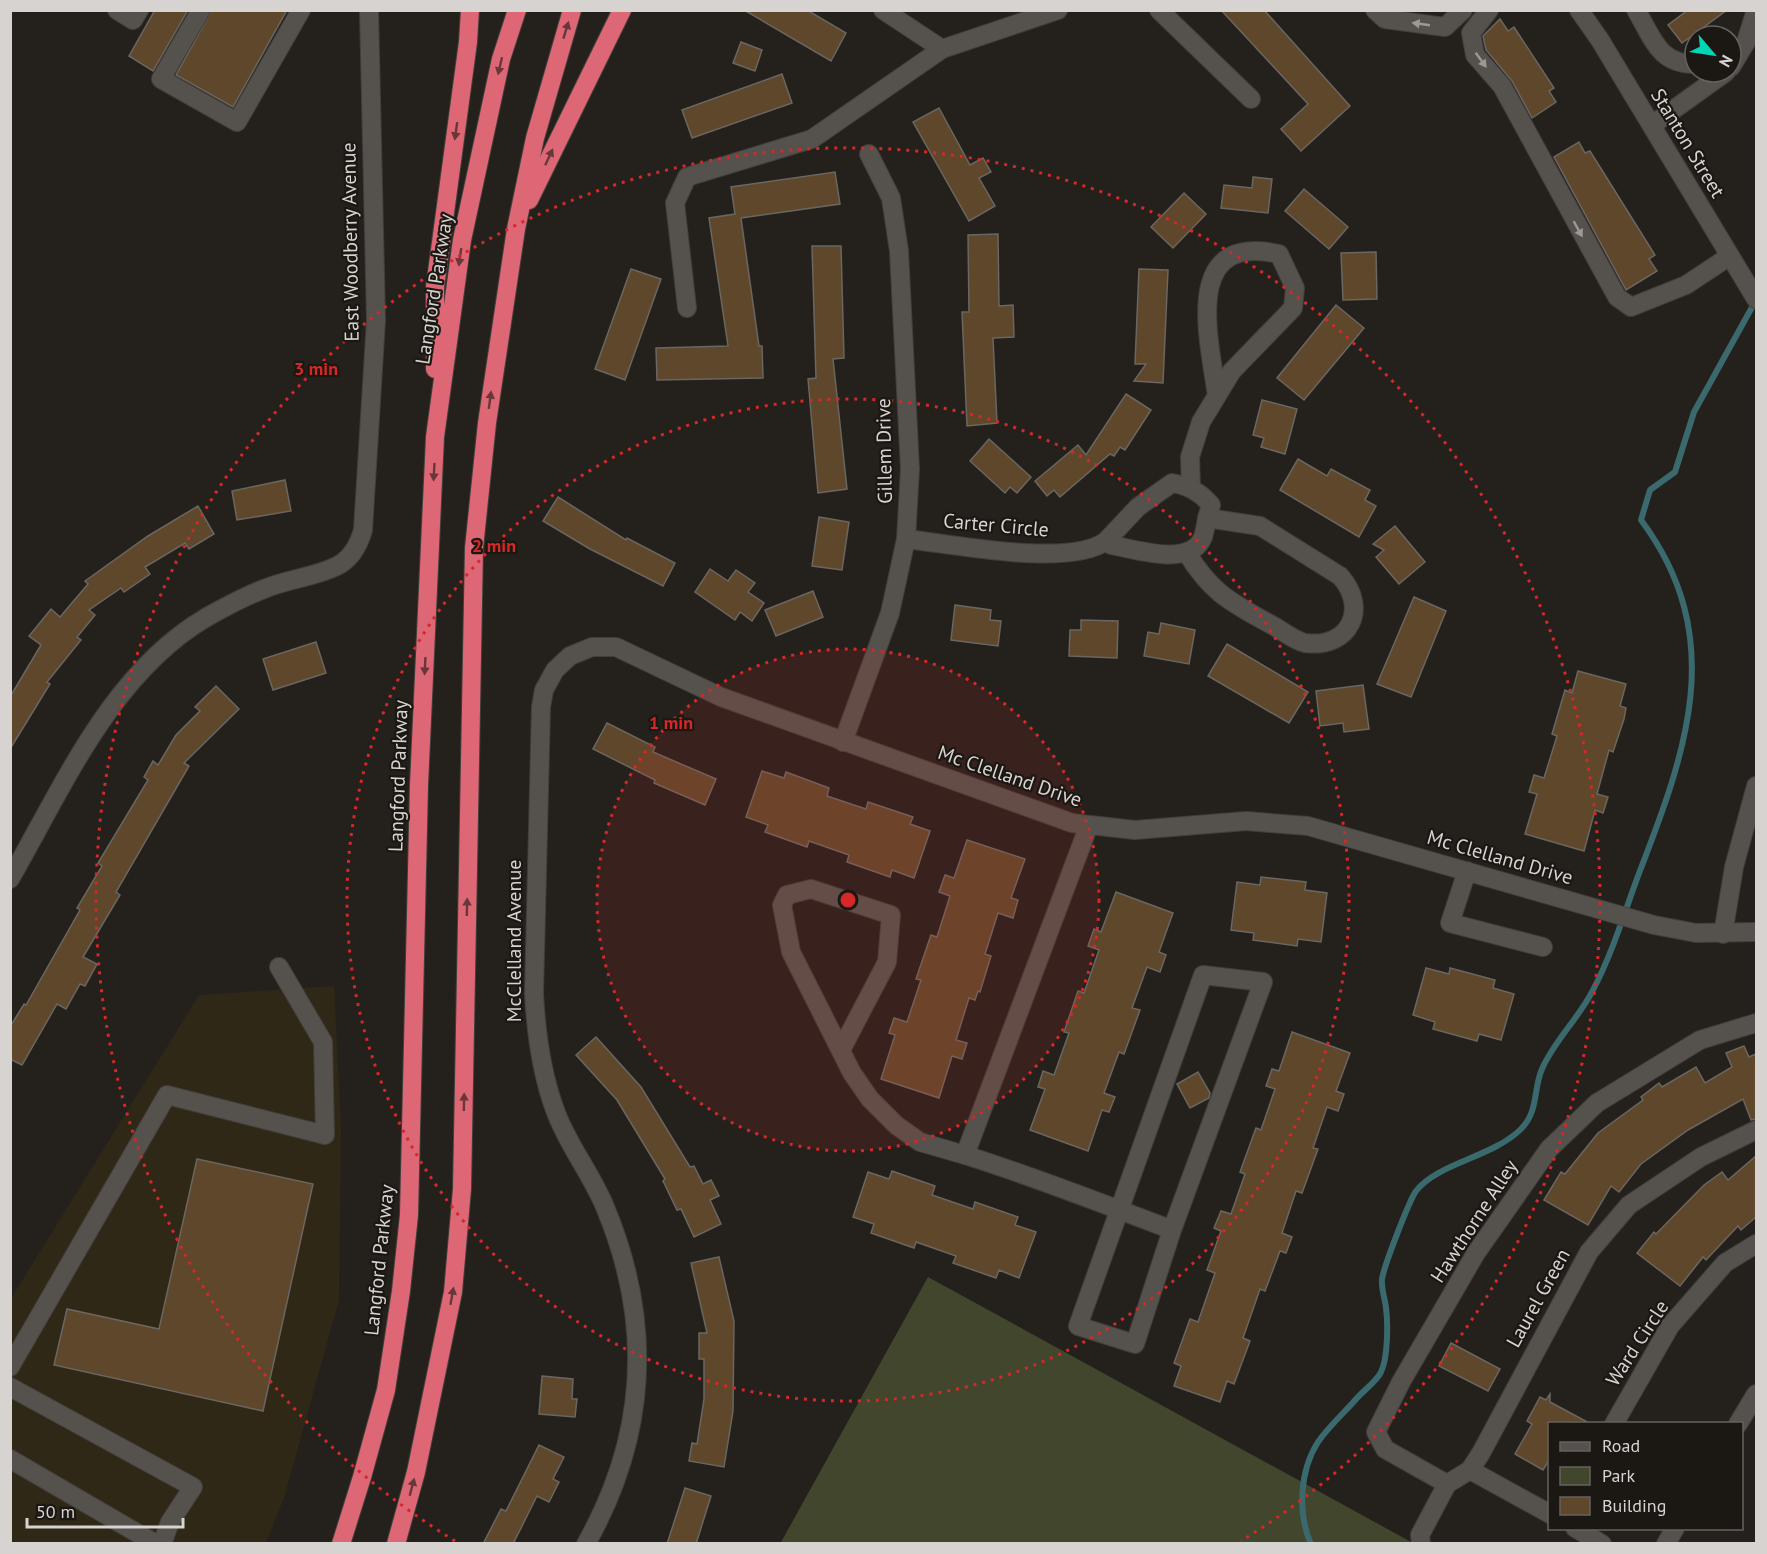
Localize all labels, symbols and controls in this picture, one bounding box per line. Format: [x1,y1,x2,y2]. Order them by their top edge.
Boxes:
one-way arrow [1411,19,1430,28]
one-way arrow [561,21,571,39]
north arrow [1683,24,1743,84]
one-way arrow [1475,52,1487,68]
text: N [1715,52,1737,71]
one-way arrow [494,57,504,76]
street label: Stanton Street [1645,84,1731,203]
one-way arrow [451,122,461,141]
street label: East Woodberry Avenue [335,142,365,342]
one-way arrow [545,148,554,165]
street label: Langford Parkway [409,211,459,366]
one-way arrow [1573,220,1583,237]
one-way arrow [455,248,464,267]
text: 3 min [294,357,338,380]
one-way arrow [486,390,495,409]
street label: Gillem Drive [870,398,898,504]
one-way arrow [429,462,438,481]
street label: Carter Circle [942,507,1050,543]
text: 2 min [472,534,516,557]
one-way arrow [420,657,429,676]
street label: Langford Parkway [382,699,414,852]
text: 1 min [649,711,693,734]
street label: Mc Clelland Drive [935,739,1085,813]
street label: Mc Clelland Drive [1424,824,1576,890]
street label: McClelland Avenue [501,860,527,1022]
centre of rings [838,890,858,910]
one-way arrow [462,897,472,916]
one-way arrow [459,1092,469,1111]
street label: Hawthorne Alley [1425,1154,1524,1287]
street label: Langford Parkway [358,1182,400,1337]
street label: Laurel Green [1500,1244,1576,1352]
one-way arrow [448,1287,457,1306]
street label: Ward Circle [1600,1295,1674,1391]
legend [1548,1422,1743,1530]
text: Road [1602,1434,1640,1457]
text: Park [1602,1464,1635,1487]
one-way arrow [407,1478,417,1496]
scale bar [27,1491,183,1529]
text: Building [1602,1494,1666,1517]
text: 50 m [36,1500,75,1523]

